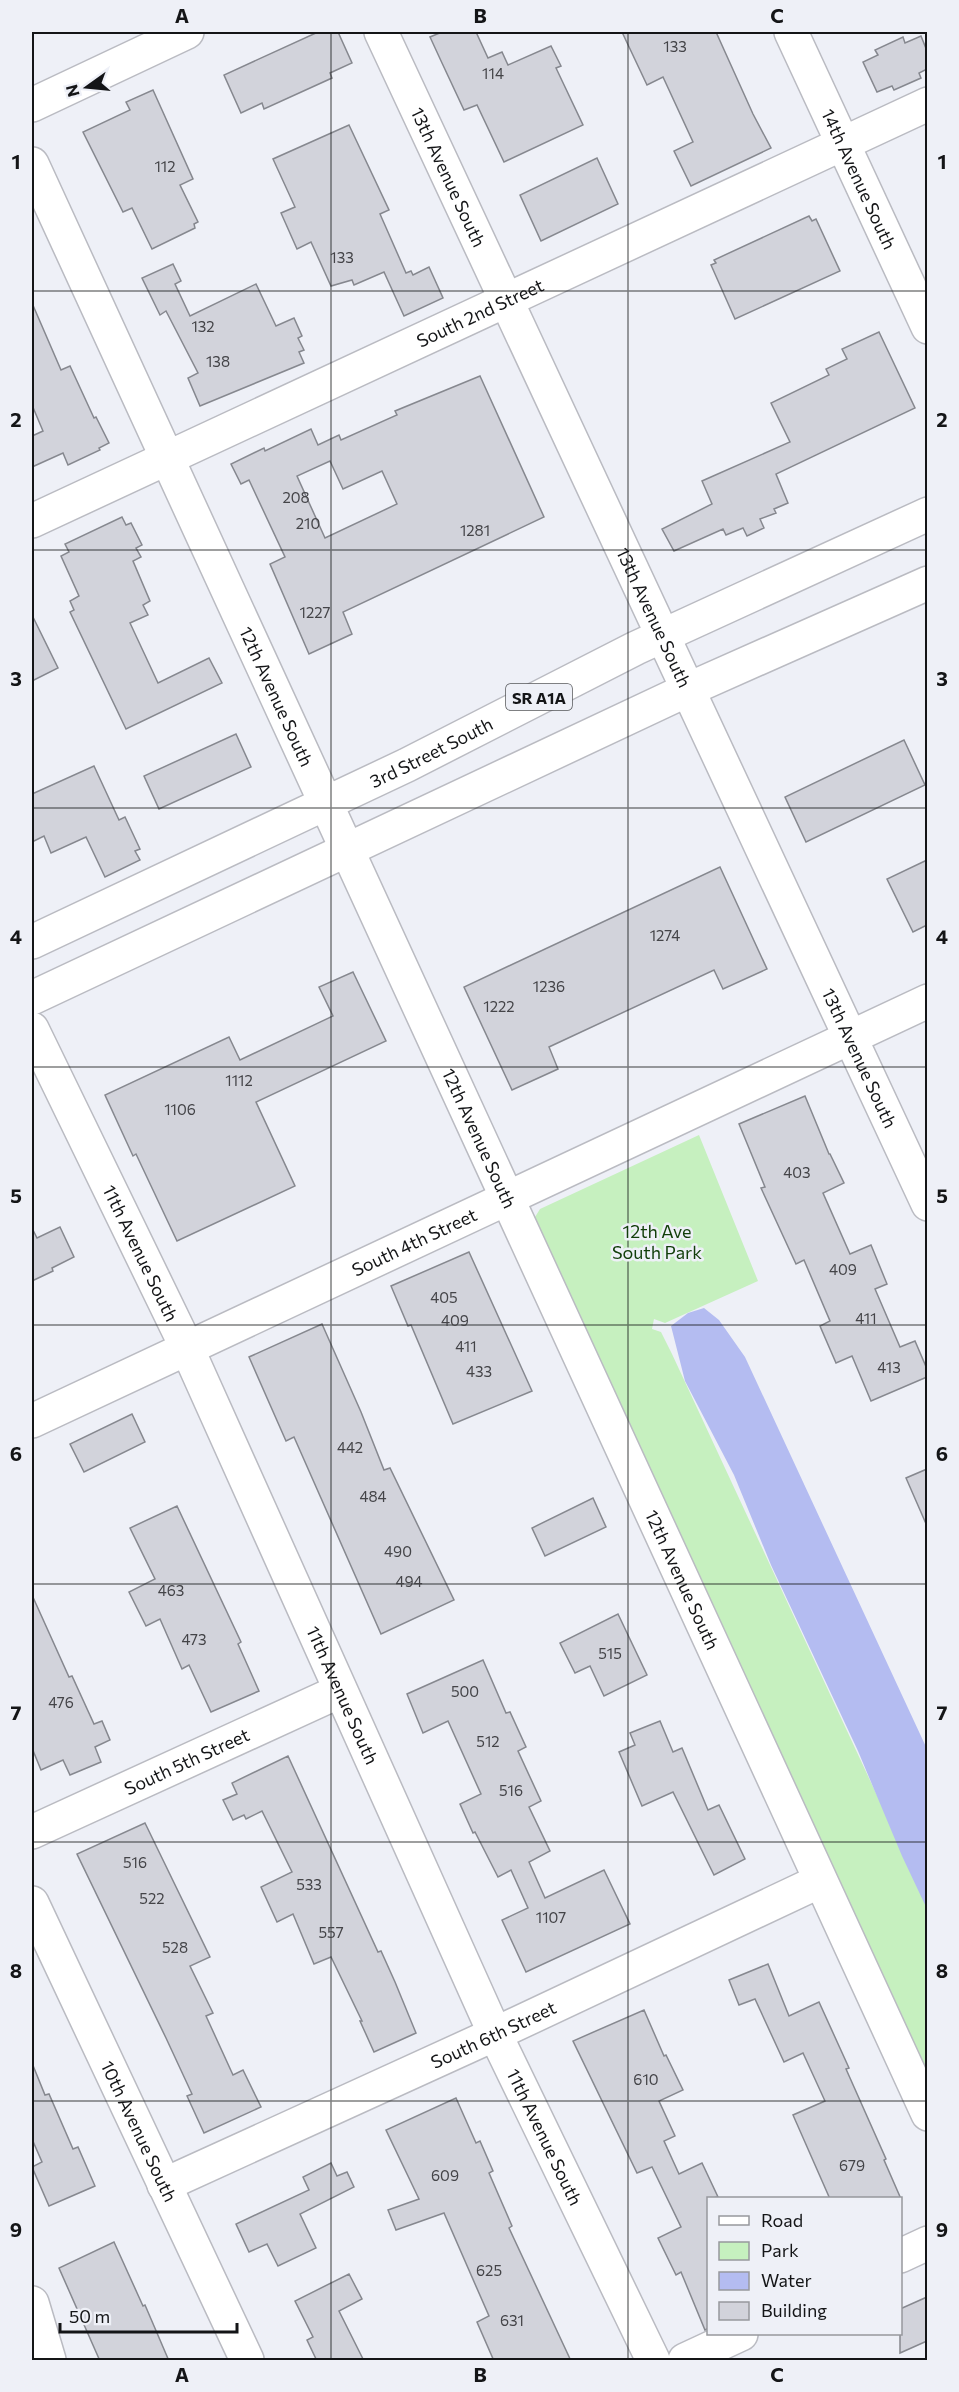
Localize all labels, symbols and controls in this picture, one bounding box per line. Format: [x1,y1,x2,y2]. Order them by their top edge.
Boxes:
text: A [175,3,189,27]
text: B [473,3,487,27]
text: C [770,3,784,27]
house number: 133 [663,37,687,55]
north arrow [57,57,117,117]
house number: 114 [482,64,504,82]
text: N [61,83,83,99]
street label: 13th Avenue South [407,104,491,250]
street label: 14th Avenue South [817,105,901,253]
text: 1 [11,149,21,173]
text: 1 [937,149,947,173]
house number: 112 [154,157,176,175]
house number: 133 [330,248,354,266]
street label: South 2nd Street [413,274,547,352]
house number: 132 [191,317,215,335]
house number: 138 [206,352,230,370]
text: 2 [10,407,22,431]
text: 2 [936,407,948,431]
house number: 208 [282,488,310,506]
house number: 210 [296,514,320,532]
house number: 1281 [460,521,490,539]
street label: 13th Avenue South [612,544,696,691]
house number: 1227 [300,603,331,621]
street label: 12th Avenue South [235,623,318,770]
text: 3 [10,666,22,690]
text: 3 [936,666,948,690]
road number: SR A1A [506,684,572,710]
street label: 3rd Street South [366,712,496,792]
text: 4 [10,924,22,948]
text: 4 [936,924,948,948]
house number: 1274 [650,926,680,944]
house number: 1236 [533,977,565,995]
street label: 13th Avenue South [818,984,902,1131]
house number: 1222 [483,997,515,1015]
street label: 12th Avenue South [438,1065,521,1212]
house number: 1112 [225,1071,253,1089]
house number: 1106 [164,1100,196,1118]
house number: 403 [783,1163,811,1181]
street label: 11th Avenue South [98,1181,183,1325]
text: 5 [10,1183,22,1207]
text: 5 [936,1183,948,1207]
street label: South 4th Street [348,1203,480,1281]
park label: 12th Ave South Park [612,1220,702,1263]
house number: 409 [829,1260,857,1278]
house number: 405 [430,1288,458,1306]
house number: 411 [855,1309,877,1327]
house number: 409 [441,1311,469,1329]
house number: 411 [455,1337,477,1355]
house number: 413 [877,1358,901,1376]
house number: 433 [466,1362,492,1380]
house number: 442 [337,1438,363,1456]
text: 6 [10,1441,22,1465]
text: 6 [936,1441,948,1465]
house number: 484 [359,1487,387,1505]
street label: 12th Avenue South [641,1506,724,1653]
house number: 490 [384,1542,412,1560]
house number: 494 [395,1572,423,1590]
house number: 463 [158,1581,184,1599]
street label: 11th Avenue South [302,1622,383,1768]
house number: 473 [181,1630,207,1648]
house number: 515 [598,1644,622,1662]
house number: 500 [451,1682,479,1700]
house number: 476 [48,1693,74,1711]
text: 7 [11,1700,22,1724]
text: 7 [937,1700,948,1724]
street label: South 5th Street [121,1723,253,1799]
house number: 512 [476,1732,500,1750]
house number: 516 [499,1781,523,1799]
house number: 516 [123,1853,147,1871]
house number: 533 [296,1875,322,1893]
house number: 522 [139,1889,165,1907]
house number: 1107 [536,1908,566,1926]
house number: 557 [318,1923,344,1941]
house number: 528 [162,1938,188,1956]
text: 8 [10,1958,22,1982]
text: 8 [936,1958,948,1982]
street label: South 6th Street [427,1996,559,2073]
street label: 10th Avenue South [97,2057,182,2205]
street label: 11th Avenue South [502,2065,587,2209]
house number: 610 [633,2070,659,2088]
house number: 679 [839,2156,865,2174]
house number: 609 [431,2166,459,2184]
legend [707,2197,902,2335]
text: Road [761,2209,803,2231]
text: 9 [10,2217,22,2241]
text: 9 [936,2217,948,2241]
text: Park [761,2239,799,2261]
house number: 625 [476,2261,502,2279]
text: Water [761,2269,812,2291]
scale bar [60,2296,237,2334]
text: Building [761,2299,827,2321]
text: 50 m [69,2305,110,2327]
house number: 631 [500,2311,524,2329]
text: A [175,2362,189,2386]
text: B [473,2362,487,2386]
text: C [770,2362,784,2386]

